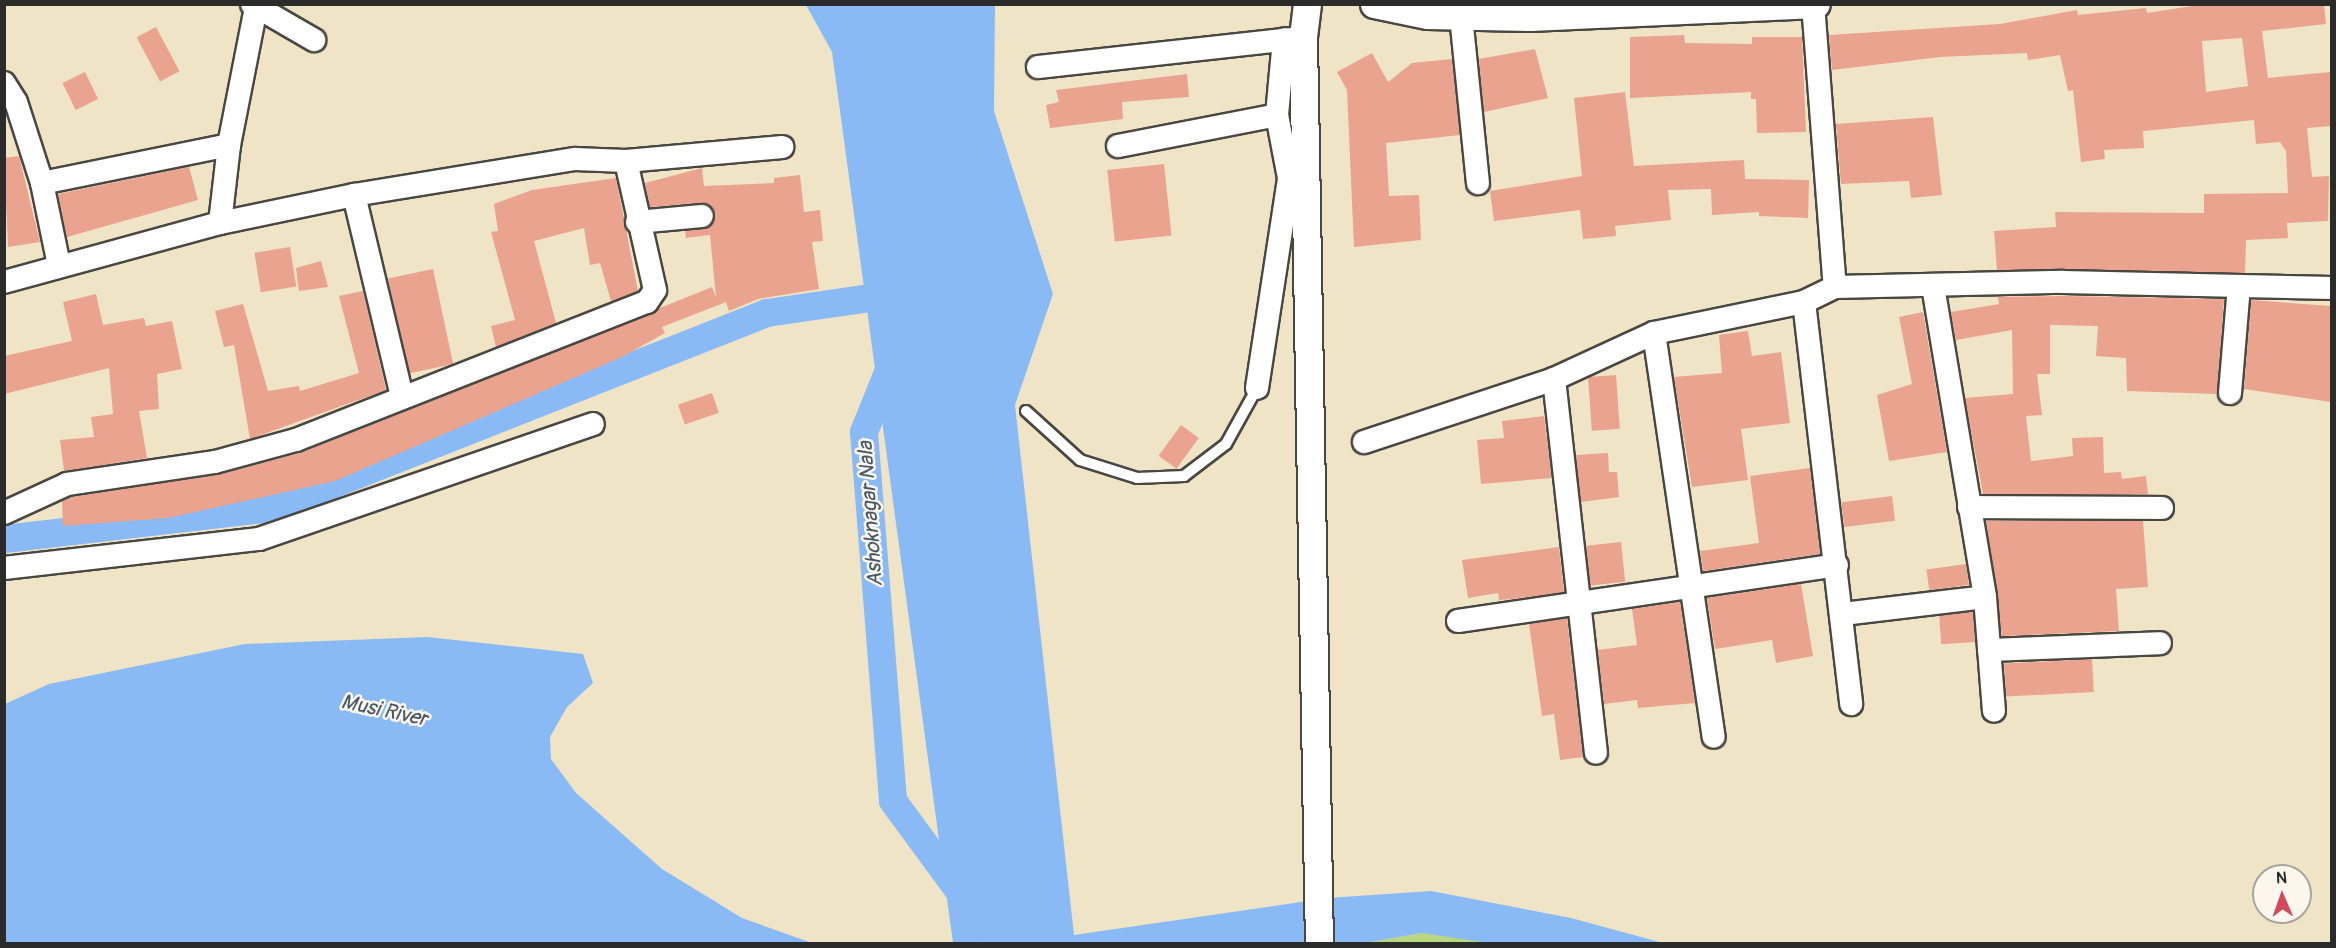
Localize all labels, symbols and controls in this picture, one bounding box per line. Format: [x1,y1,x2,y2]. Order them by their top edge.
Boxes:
water label: Ashoknagar Nala [853,440,889,588]
water label: Musi River [339,690,429,732]
north arrow [2252,864,2312,924]
text: N [2276,868,2287,888]

